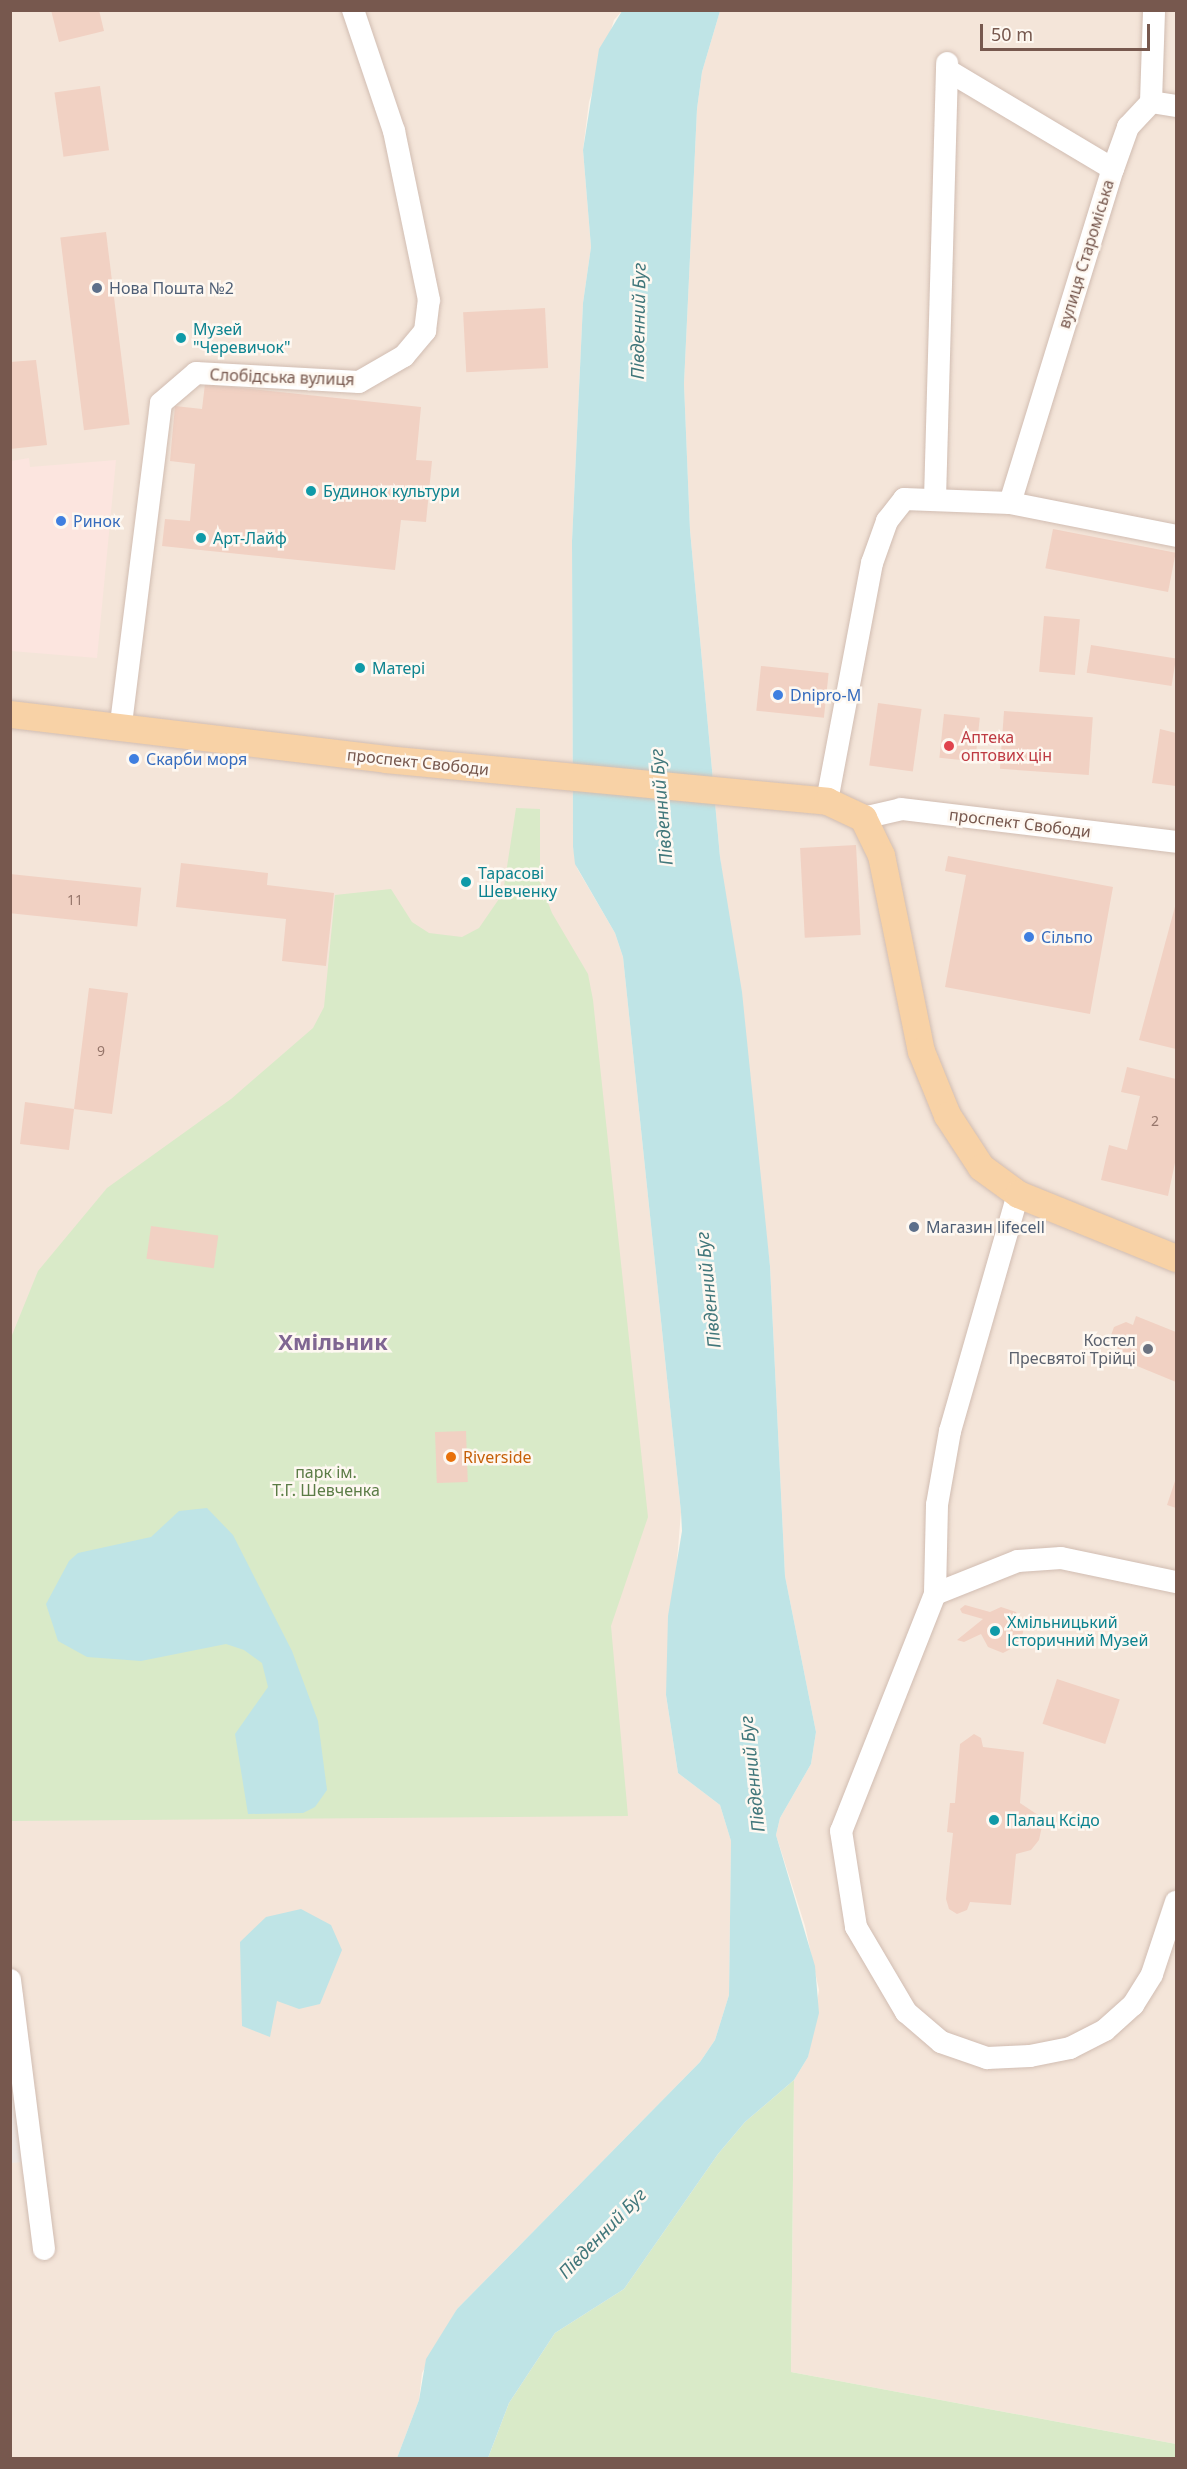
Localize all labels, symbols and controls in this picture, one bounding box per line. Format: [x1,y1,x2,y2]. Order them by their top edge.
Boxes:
scale bar [983,12,1152,50]
text: 50 m [991,22,1033,46]
street label: вулиця Староміська [1054,177,1118,331]
water label: Південний Буг [626,262,650,380]
place label: Нова Пошта №2 [109,278,234,298]
marker: Нова Пошта №2 [90,281,104,295]
place label: Музей "Черевичок" [193,319,291,357]
marker: Музей "Черевичок" [174,331,188,345]
street label: Слобідська вулиця [209,365,355,389]
place label: Будинок культури [323,481,460,501]
marker: Будинок культури [304,484,318,498]
place label: Ринок [73,511,120,531]
marker: Ринок [54,514,68,528]
place label: Арт-Лайф [213,528,287,548]
marker: Арт-Лайф [194,531,208,545]
place label: Матері [372,658,425,678]
marker: Матері [353,661,367,675]
place label: Dnipro-M [790,685,861,705]
marker: Dnipro-M [771,688,785,702]
place label: Аптека оптових цін [961,727,1052,765]
marker: Аптека оптових цін [942,739,956,753]
street label: проспект Свободи [346,745,490,779]
water label: Південний Буг [645,748,677,866]
place label: Скарби моря [146,749,247,769]
marker: Скарби моря [127,752,141,766]
street label: проспект Свободи [948,805,1092,841]
place label: Тарасові Шевченку [478,863,557,901]
marker: Тарасові Шевченку [459,875,473,889]
house number: 11 [67,892,83,908]
place label: Сільпо [1041,927,1093,947]
marker: Сільпо [1022,930,1036,944]
house number: 9 [97,1043,105,1059]
house number: 2 [1151,1113,1159,1129]
place label: Магазин lifecell [926,1217,1045,1237]
marker: Магазин lifecell [907,1220,921,1234]
water label: Південний Буг [691,1231,725,1349]
district label: Хмільник [278,1329,388,1355]
place label: Костел Пресвятої Трійці [1008,1330,1136,1368]
marker: Костел Пресвятої Трійці [1141,1342,1155,1356]
place label: Riverside [463,1447,531,1467]
marker: Riverside [444,1450,458,1464]
park label: парк ім. Т.Г. Шевченка [272,1462,380,1500]
place label: Хмільницький Історичний Музей [1007,1612,1148,1650]
marker: Хмільницький Історичний Музей [988,1624,1002,1638]
water label: Південний Буг [735,1715,769,1833]
place label: Палац Ксідо [1006,1810,1100,1830]
marker: Палац Ксідо [987,1813,1001,1827]
water label: Південний Буг [554,2183,650,2283]

